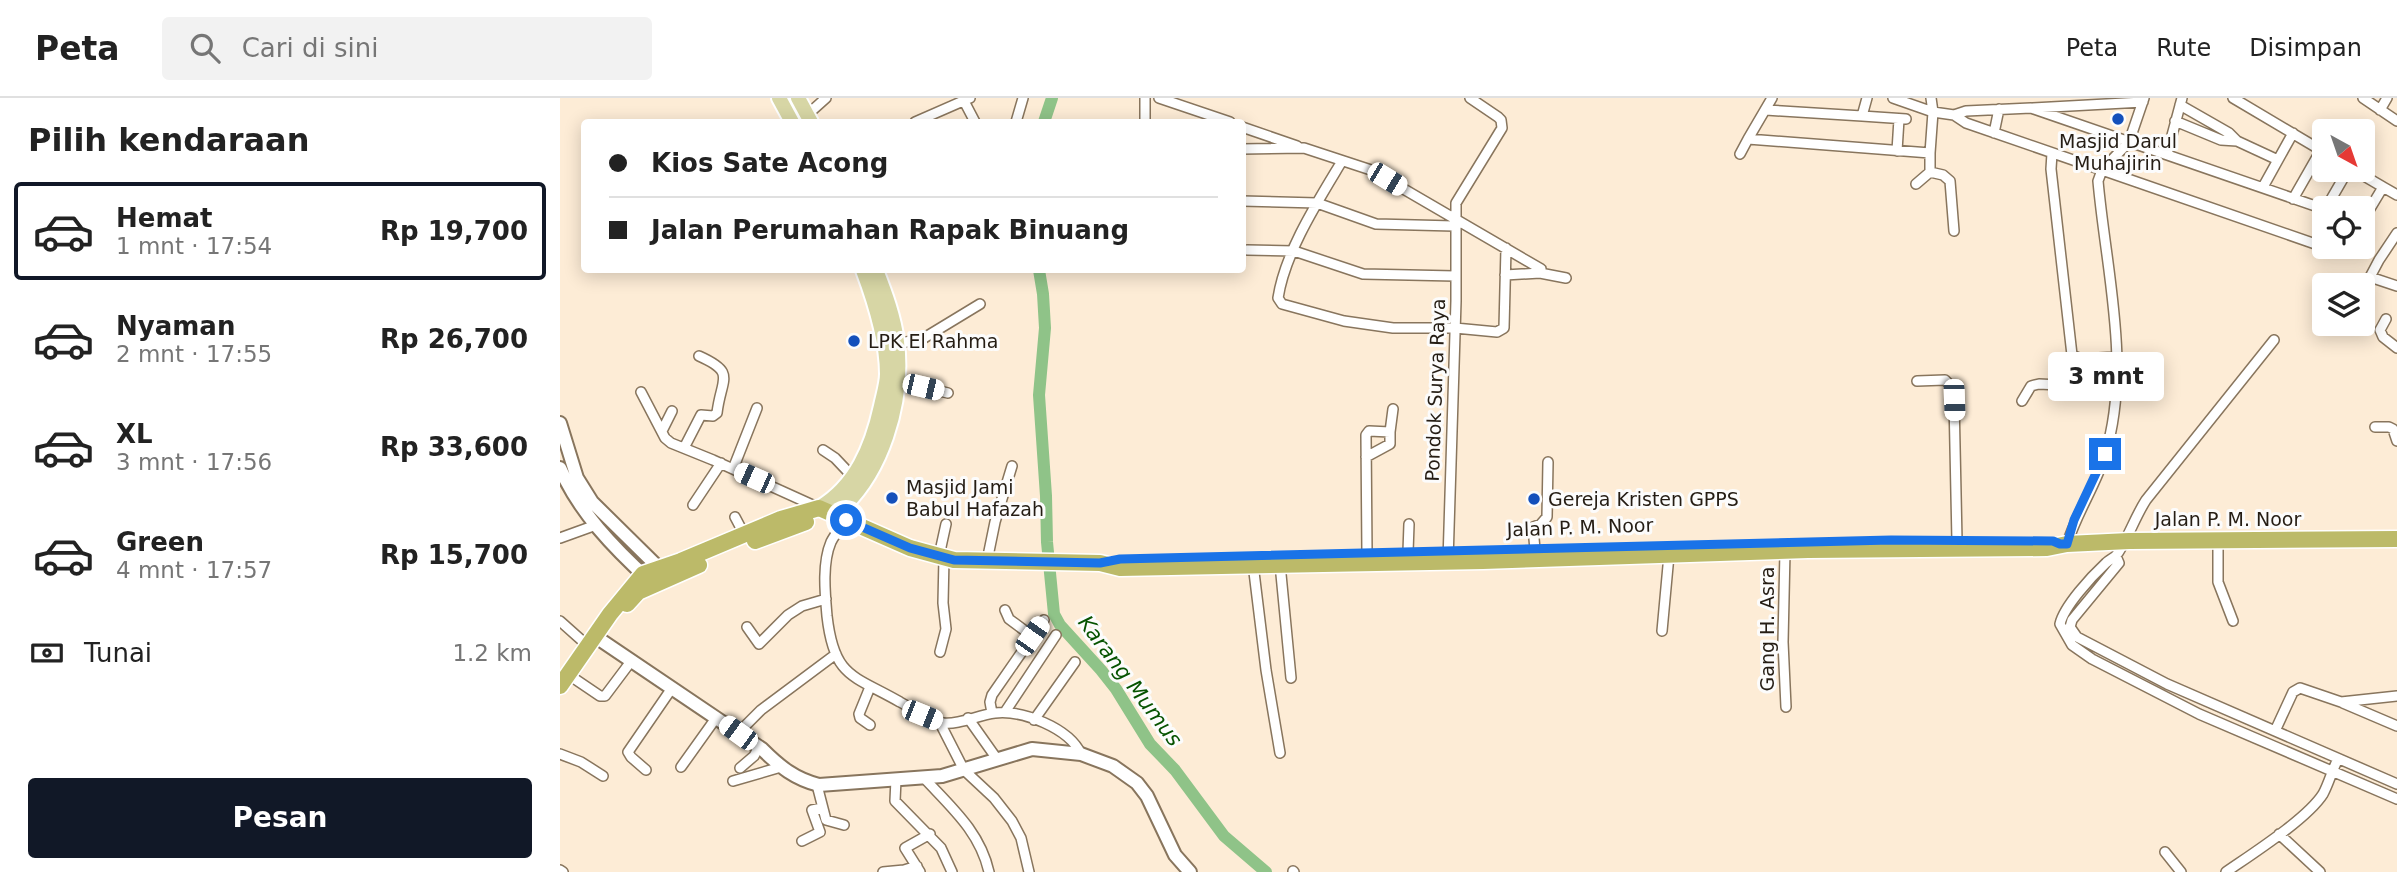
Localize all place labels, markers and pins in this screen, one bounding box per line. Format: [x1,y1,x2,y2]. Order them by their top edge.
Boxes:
marker: Masjid Darul Muhajirin [2110,111,2126,127]
place label: Masjid Darul Muhajirin [2059,130,2177,174]
place label: LPK El Rahma [868,330,999,352]
marker: LPK El Rahma [846,333,862,349]
place label: Masjid Jami Babul Hafazah [906,476,1044,520]
place label: Gereja Kristen GPPS [1548,488,1739,510]
marker: Masjid Jami Babul Hafazah [884,490,900,506]
marker: Gereja Kristen GPPS [1526,491,1542,507]

